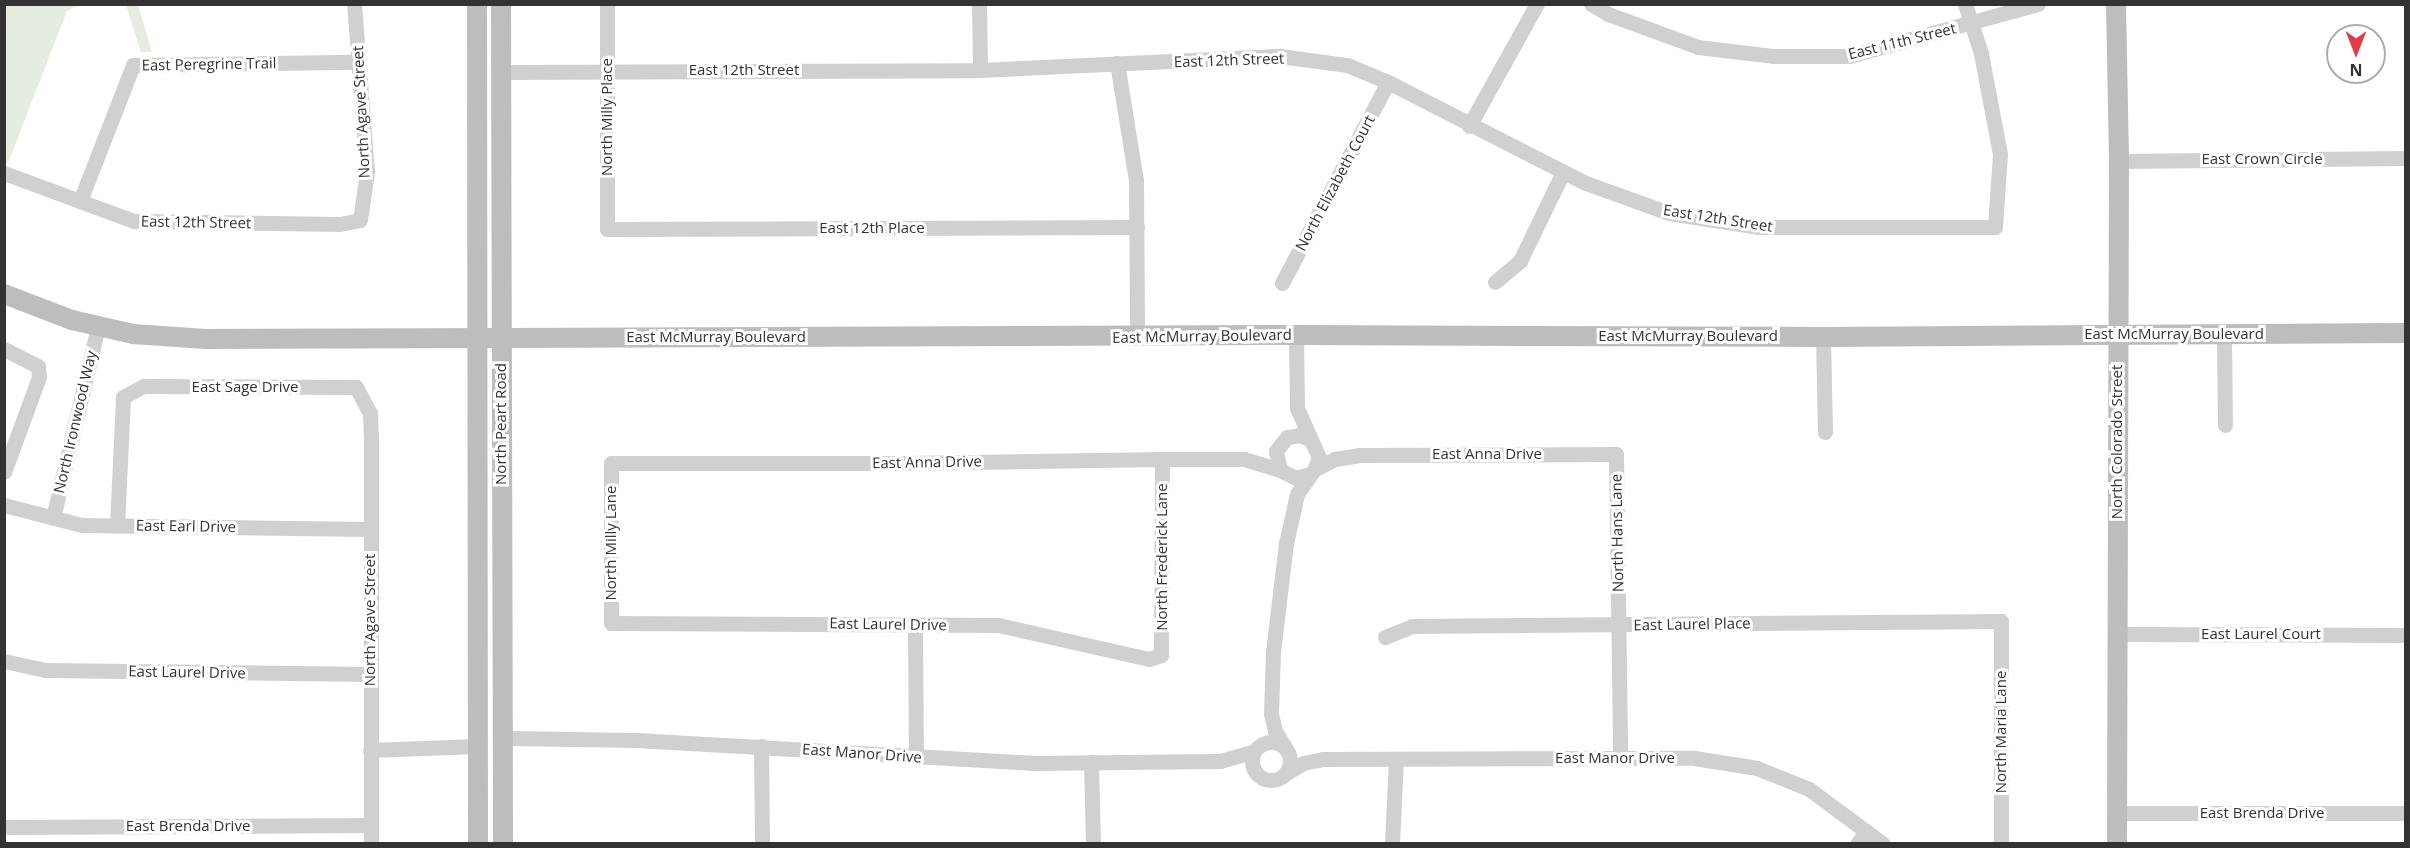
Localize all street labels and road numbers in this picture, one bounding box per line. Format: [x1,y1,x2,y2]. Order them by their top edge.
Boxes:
street label: East 11th Street [1846,19,1958,63]
street label: North Agave Street [349,45,373,179]
street label: East 12th Street [1173,49,1285,71]
street label: East Peregrine Trail [141,54,277,74]
street label: North Milly Place [598,58,616,176]
street label: East 12th Street [689,61,799,79]
street label: North Elizabeth Court [1292,112,1378,254]
street label: East Crown Circle [2201,150,2323,168]
street label: East 12th Street [1662,200,1774,236]
street label: East 12th Street [141,212,251,232]
street label: East 12th Place [819,219,925,237]
street label: East McMurray Boulevard [1112,325,1292,347]
street label: East McMurray Boulevard [2084,325,2264,343]
street label: East McMurray Boulevard [1598,327,1778,345]
street label: East McMurray Boulevard [626,328,806,346]
street label: North Ironwood Way [50,349,100,495]
street label: North Peart Road [492,363,510,485]
street label: North Colorado Street [2108,365,2126,519]
street label: East Sage Drive [192,378,298,396]
street label: East Anna Drive [1432,445,1542,463]
street label: East Anna Drive [872,452,982,472]
street label: North Hans Lane [1607,474,1627,592]
street label: North Frederick Lane [1153,483,1171,631]
street label: North Milly Lane [602,486,620,600]
street label: East Earl Drive [136,516,236,536]
street label: North Agave Street [361,554,379,686]
street label: East Laurel Drive [829,614,947,634]
street label: East Laurel Place [1633,614,1751,634]
street label: East Laurel Court [2201,625,2321,643]
street label: East Laurel Drive [128,662,246,682]
street label: North Maria Lane [1992,671,2010,793]
street label: East Manor Drive [802,740,922,766]
street label: East Manor Drive [1555,749,1675,767]
street label: East Brenda Drive [2200,804,2324,822]
street label: East Brenda Drive [126,817,250,835]

